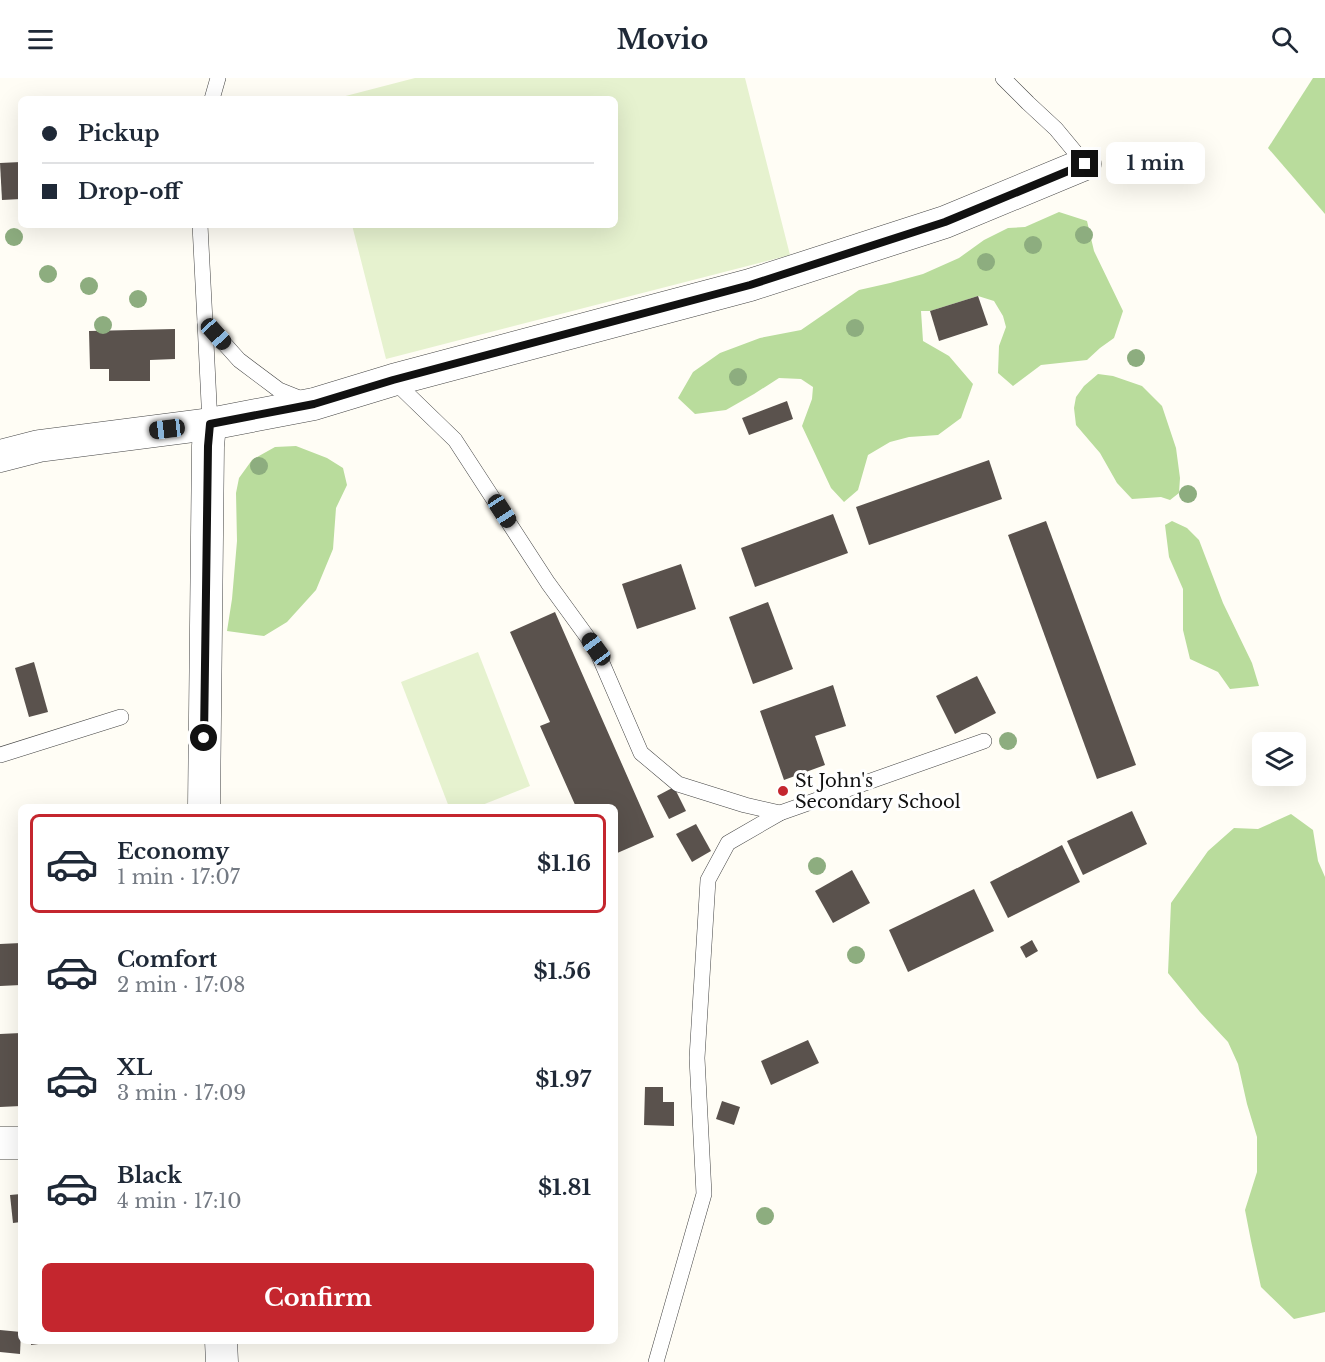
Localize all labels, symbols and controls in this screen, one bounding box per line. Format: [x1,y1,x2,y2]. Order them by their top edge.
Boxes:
icon: menu [24,23,57,56]
text: Movio [617,23,708,56]
icon: search [1268,23,1301,56]
text: Pickup [78,120,160,147]
callout: 1 min [1106,143,1205,185]
route end [1071,150,1098,177]
text: 1 min [1127,151,1184,175]
text: Drop-off [78,178,180,205]
car [197,315,235,353]
car [148,418,186,440]
car [485,491,519,531]
car [578,629,614,669]
route start [190,724,217,751]
map controls [1252,732,1306,786]
button: layers [1252,732,1306,786]
place label: St John's Secondary School [795,770,961,813]
marker: St John's Secondary School [776,784,790,798]
icon: car [45,837,99,891]
text: Economy [117,838,229,865]
text: $1.16 [537,850,591,877]
text: 1 min · 17:07 [117,865,240,889]
icon: car [45,945,99,999]
text: Comfort [117,946,217,973]
text: $1.56 [534,958,591,985]
text: 2 min · 17:08 [117,973,245,997]
icon: car [45,1053,99,1107]
text: XL [117,1054,152,1081]
text: $1.97 [535,1066,591,1093]
text: 3 min · 17:09 [117,1081,246,1105]
icon: car [45,1161,99,1215]
text: Black [117,1162,182,1189]
text: $1.81 [538,1174,591,1201]
text: 4 min · 17:10 [117,1189,242,1213]
button: Confirm [42,1263,594,1332]

